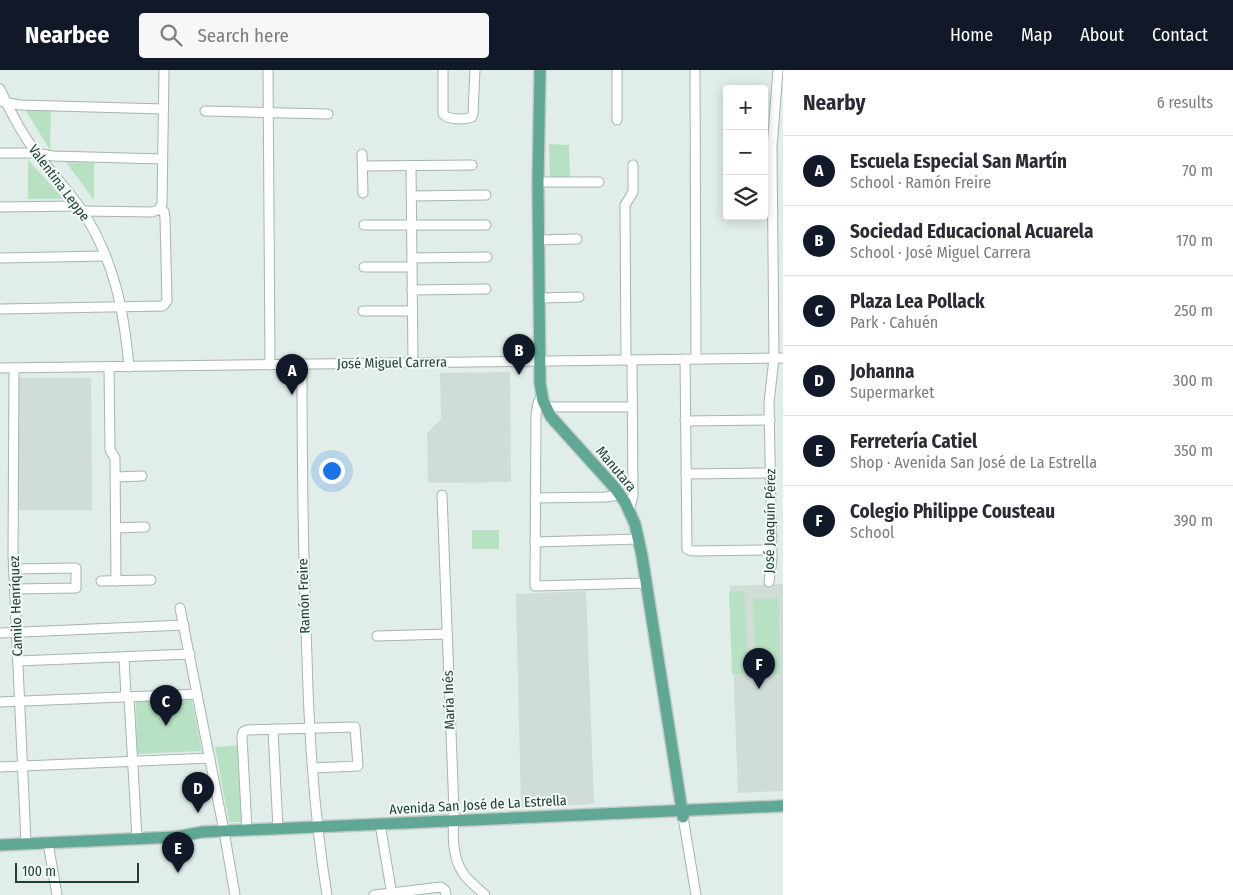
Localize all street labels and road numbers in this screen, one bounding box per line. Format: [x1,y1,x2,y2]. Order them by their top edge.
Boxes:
street label: Valentina Leppe [25,141,93,225]
street label: José Miguel Carrera [337,354,447,372]
street label: Manutara [592,443,640,495]
street label: José Joaquín Pérez [761,468,779,574]
street label: Camilo Henríquez [6,555,26,657]
street label: Ramón Freire [294,558,314,634]
street label: María Inés [439,670,459,730]
street label: Avenida San José de La Estrella [389,792,567,818]

